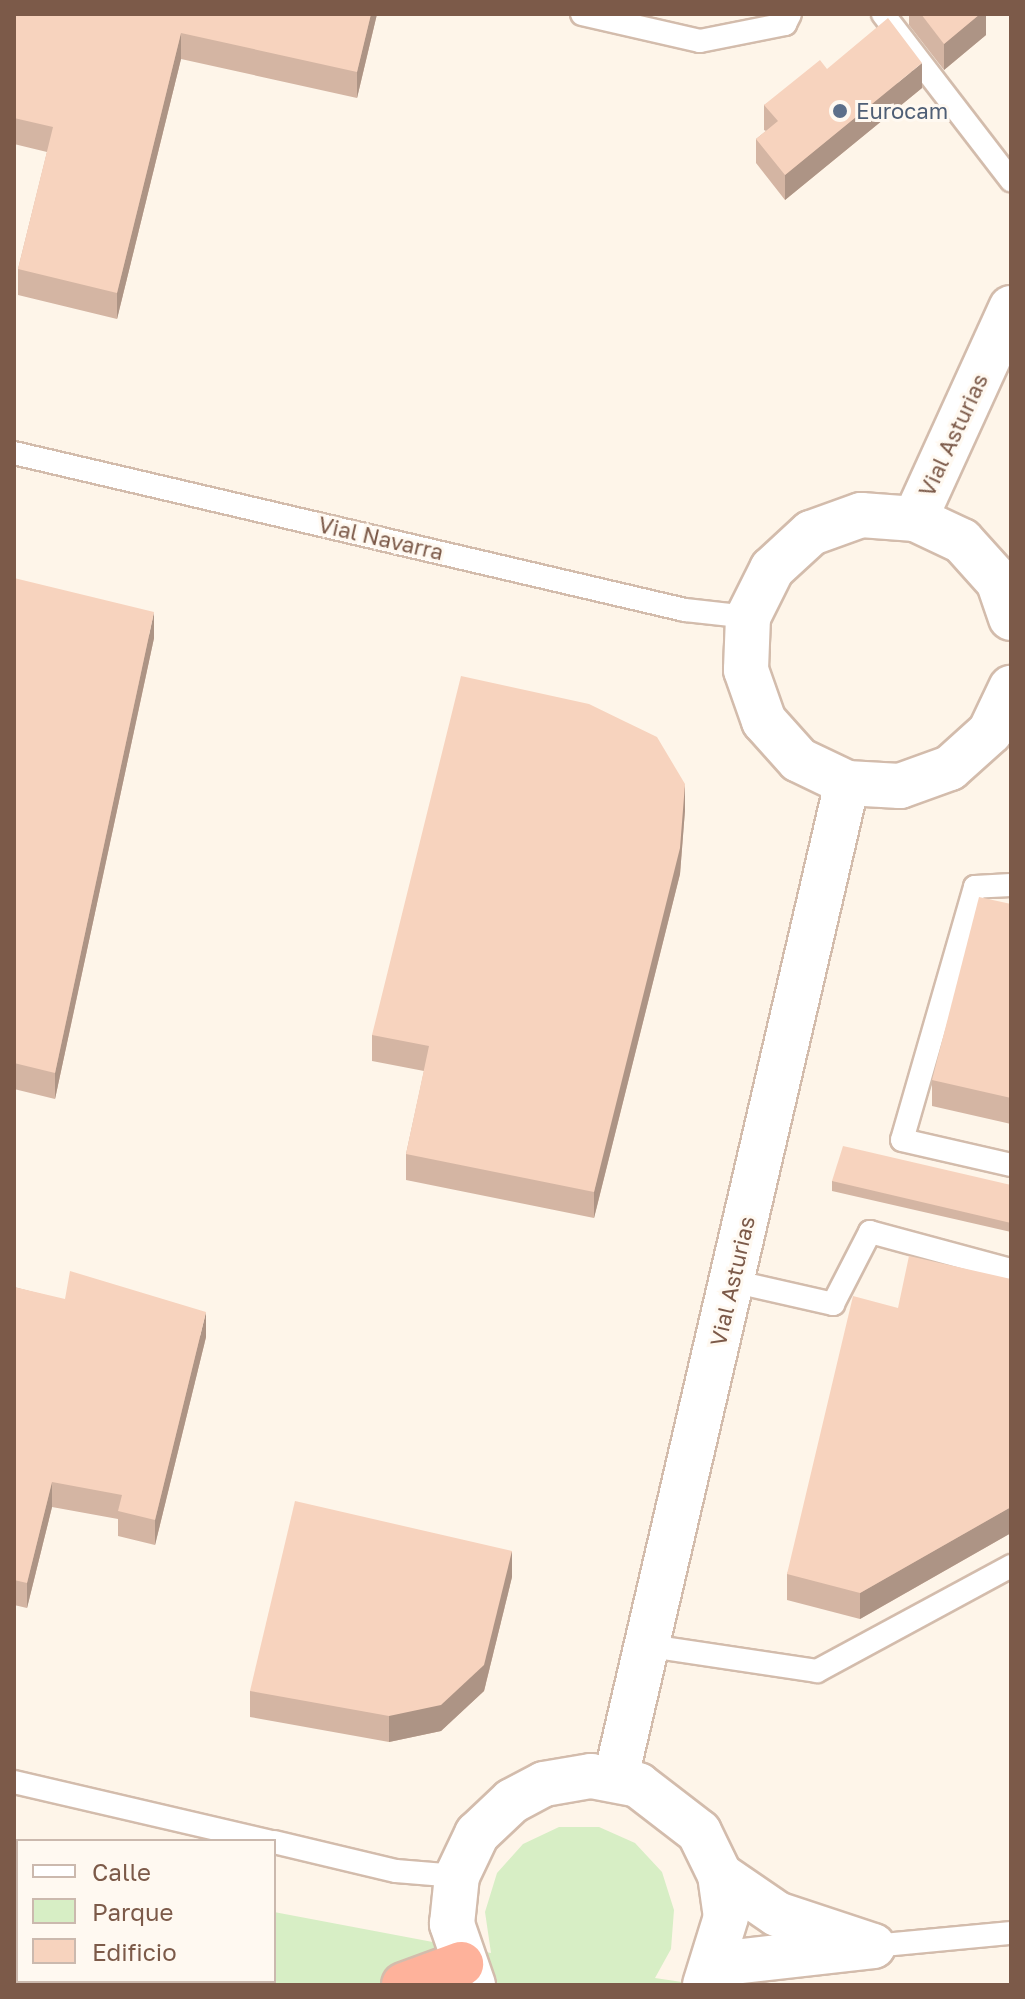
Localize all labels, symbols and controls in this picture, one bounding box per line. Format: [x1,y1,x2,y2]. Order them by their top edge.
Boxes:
place label: Eurocam [856,98,948,124]
marker: Eurocam [831,102,849,120]
street label: Vial Asturias [913,369,993,501]
street label: Vial Navarra [316,511,446,565]
street label: Vial Asturias [704,1213,760,1349]
legend [16,1839,276,1983]
text: Calle [92,1857,151,1886]
text: Parque [92,1897,173,1926]
text: Edificio [92,1937,177,1966]

